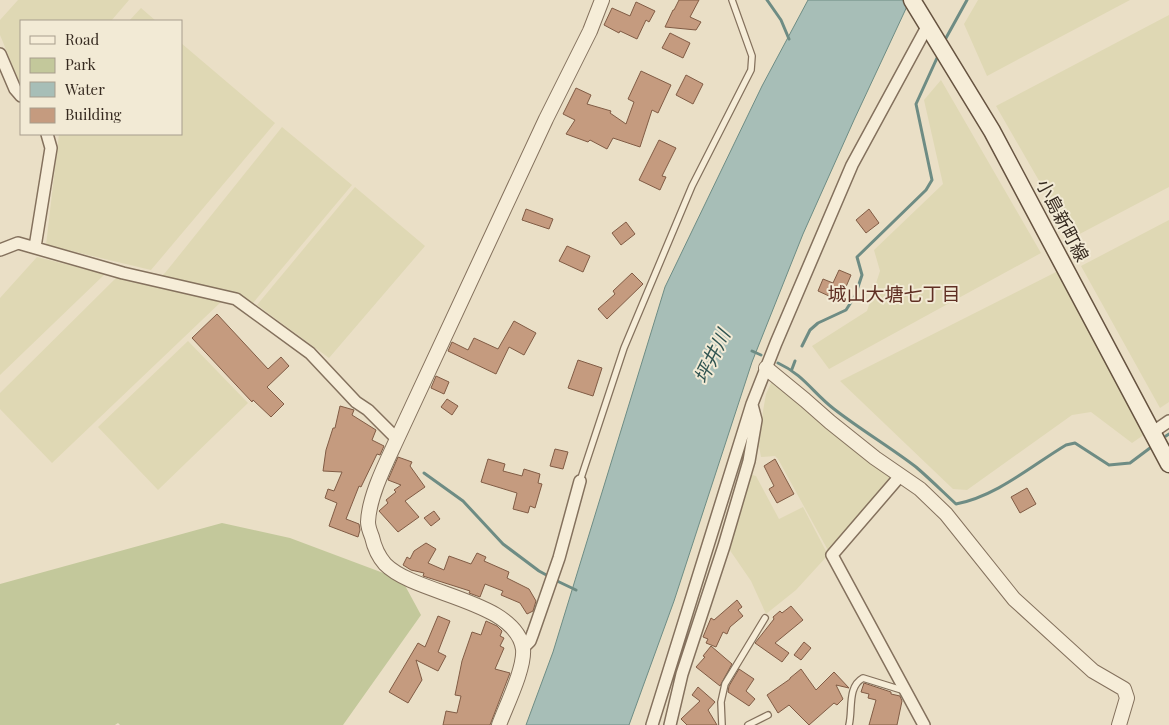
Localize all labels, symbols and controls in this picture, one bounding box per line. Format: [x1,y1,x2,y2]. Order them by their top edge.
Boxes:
legend [20,20,182,135]
text: Road [65,29,99,49]
text: Park [65,54,97,74]
text: Water [64,79,105,99]
text: Building [65,104,122,124]
street label: 小島新町線 [1031,175,1095,265]
district label: 城山大塘七丁目 [827,280,961,306]
water label: 坪井川 [687,323,736,387]

